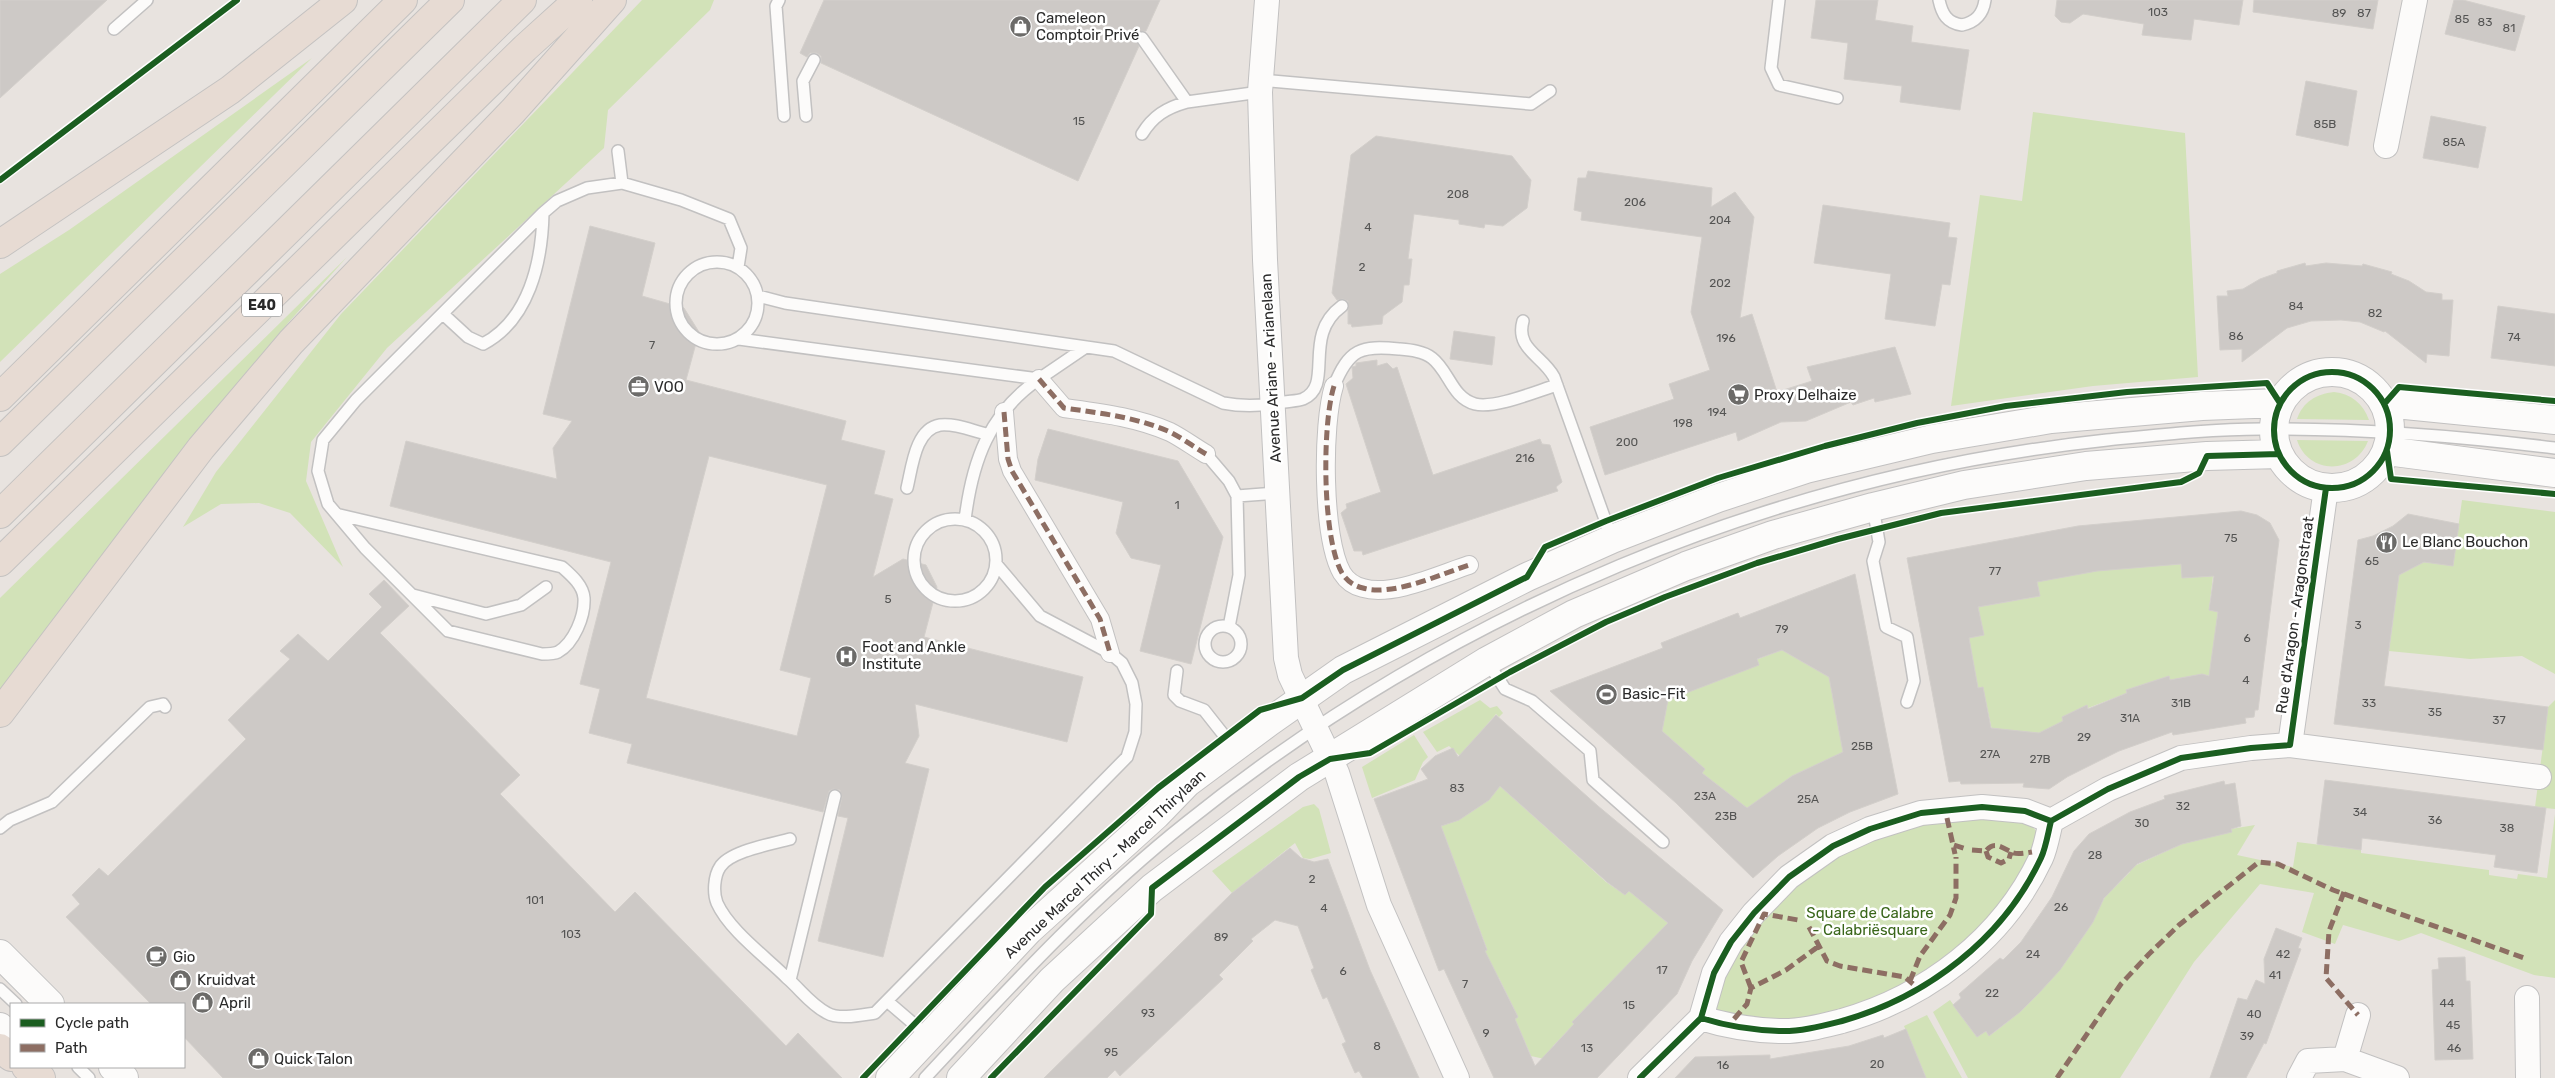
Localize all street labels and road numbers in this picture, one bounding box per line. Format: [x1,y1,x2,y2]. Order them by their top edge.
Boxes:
street label: Avenue Ariane - Arianelaan [1257,273,1285,463]
road number: E40 [242,294,282,316]
street label: Rue d'Aragon - Aragonstraat [2272,515,2318,715]
street label: Avenue Marcel Thiry - Marcel Thirylaan [1001,766,1209,962]

